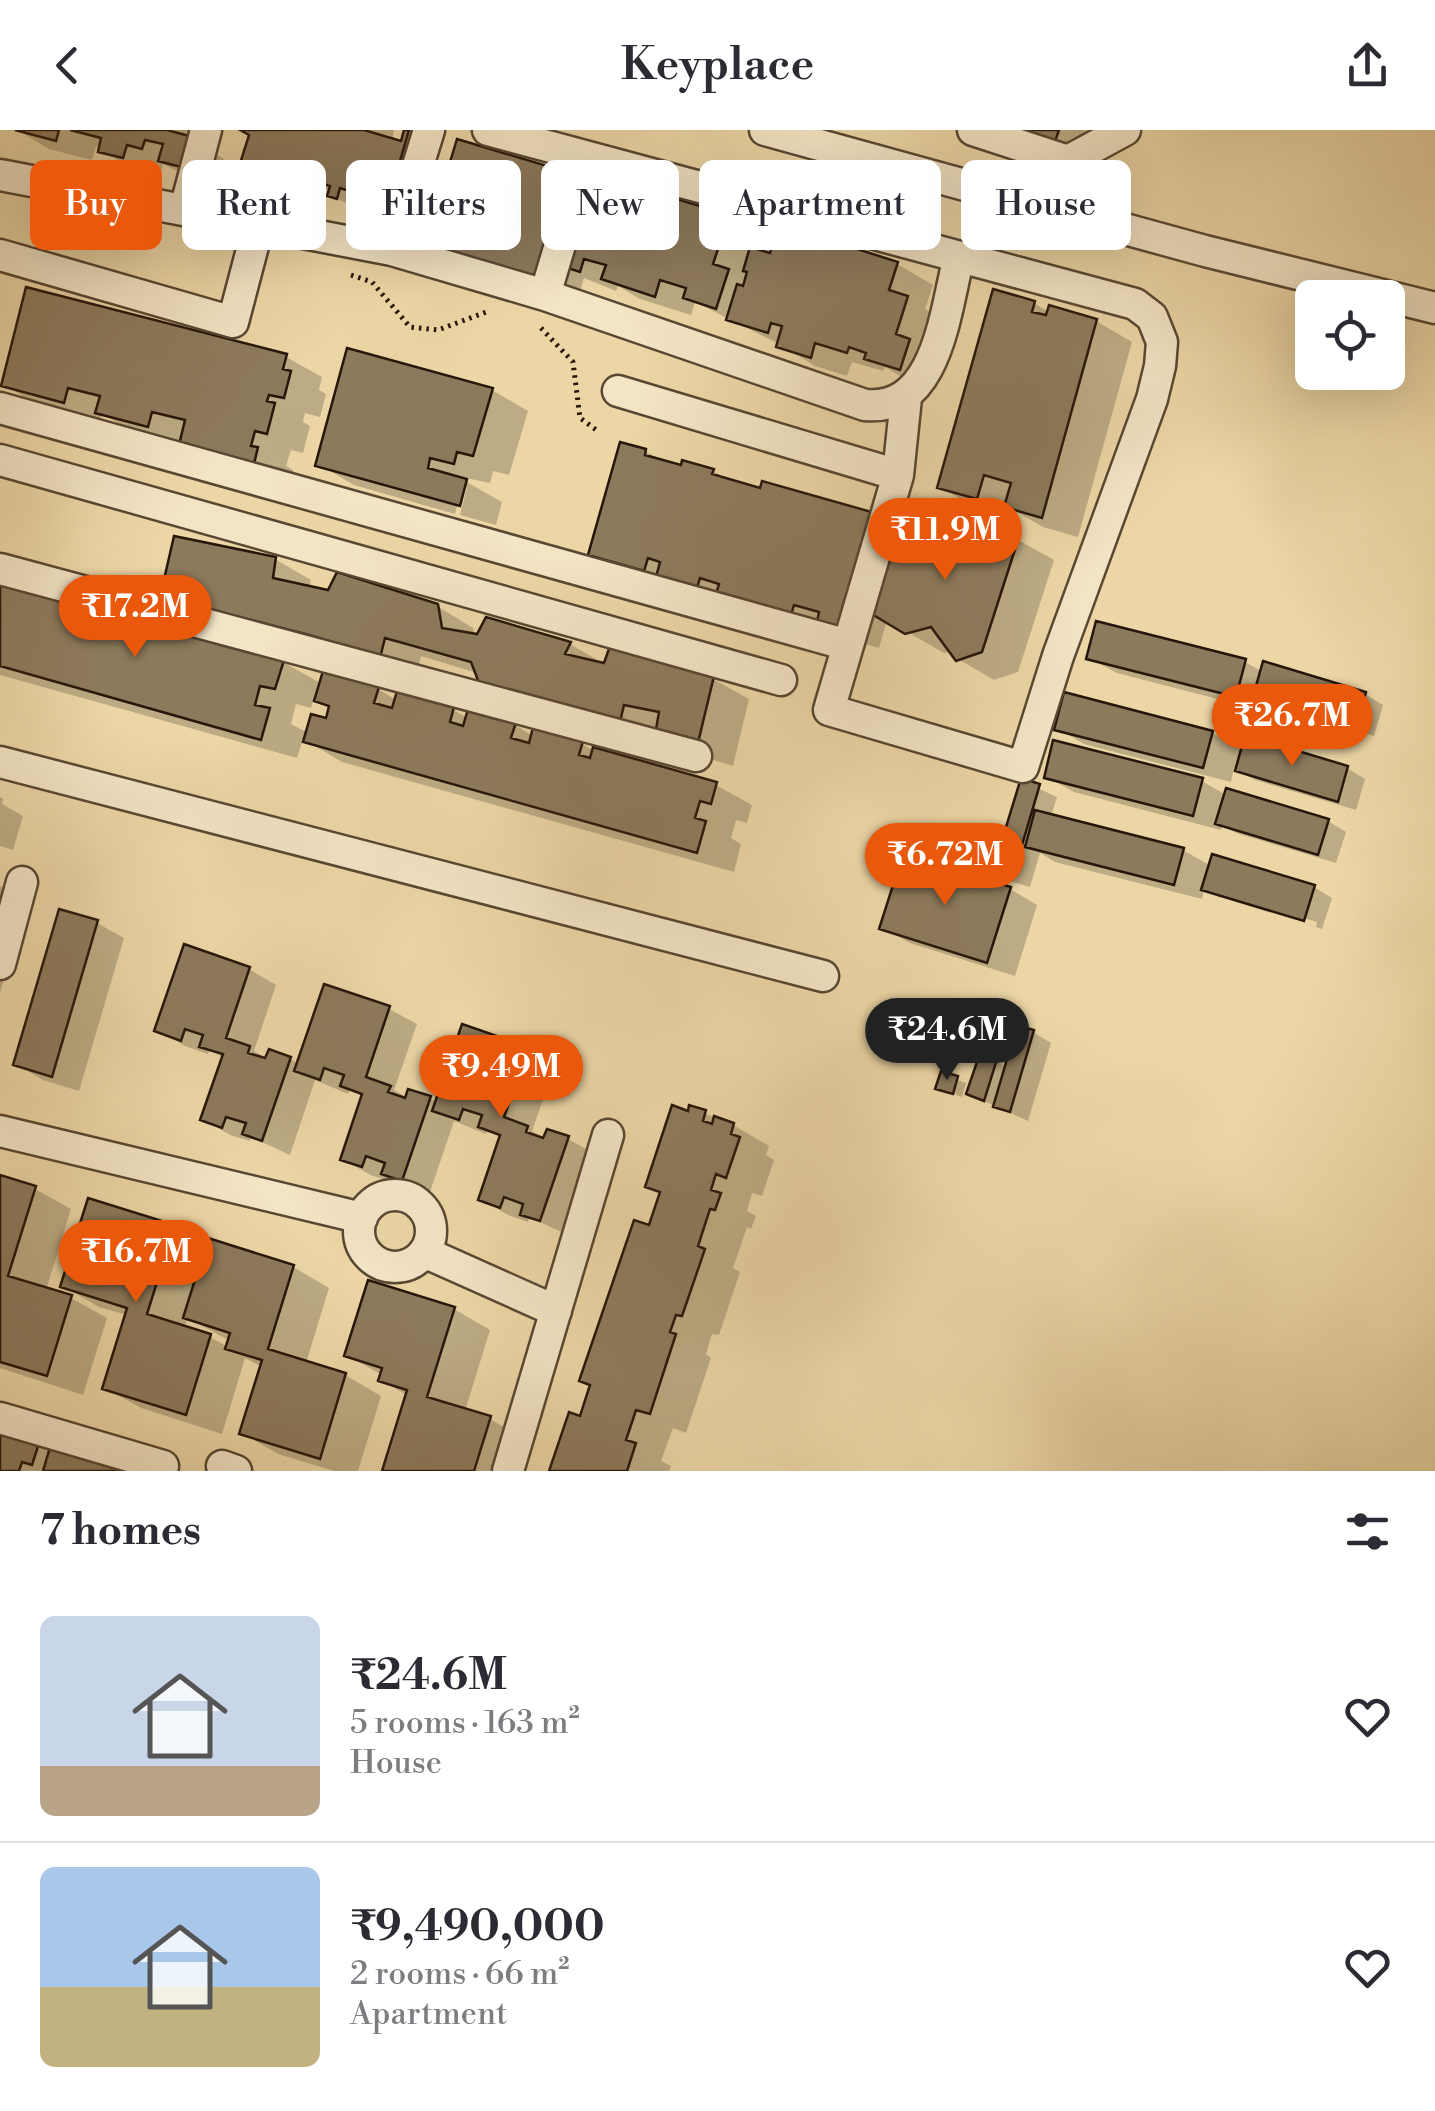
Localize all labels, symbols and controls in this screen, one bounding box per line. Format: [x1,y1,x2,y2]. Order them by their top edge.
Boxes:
text: Keyplace [621,37,814,94]
icon: back [40,38,95,93]
icon: share [1340,38,1395,93]
chip: Buy [30,160,162,250]
chip: Rent [182,160,326,250]
chip: Filters [346,160,521,250]
chip: New [541,160,679,250]
chip: Apartment [699,160,941,250]
chip: House [961,160,1131,250]
map controls [1295,280,1405,390]
button: locate [1295,280,1405,390]
pin: ₹11.9M [864,498,1026,583]
text: ₹11.9M [890,510,1000,550]
pin: ₹17.2M [54,575,216,660]
text: ₹17.2M [81,587,189,627]
pin: ₹26.7M [1211,684,1373,769]
text: ₹26.7M [1234,696,1350,736]
pin: ₹6.72M [864,823,1026,908]
text: ₹6.72M [887,835,1003,875]
pin: ₹24.6M [866,998,1028,1083]
text: ₹24.6M [887,1010,1007,1050]
pin: ₹9.49M [420,1035,582,1120]
text: ₹9.49M [441,1047,561,1087]
pin: ₹16.7M [55,1220,217,1305]
text: ₹16.7M [80,1232,192,1272]
icon: filters [1340,1504,1395,1559]
text: 7 homes [40,1505,201,1558]
text: ₹24.6M [350,1650,507,1703]
icon: home [120,1656,240,1776]
icon: heart [1340,1689,1395,1744]
text: 5 rooms · 163 m² [350,1703,580,1743]
text: House [350,1743,442,1783]
text: ₹9,490,000 [350,1901,604,1954]
icon: home [120,1907,240,2027]
icon: heart [1340,1940,1395,1995]
text: 2 rooms · 66 m² [350,1954,569,1994]
text: Apartment [350,1994,507,2034]

